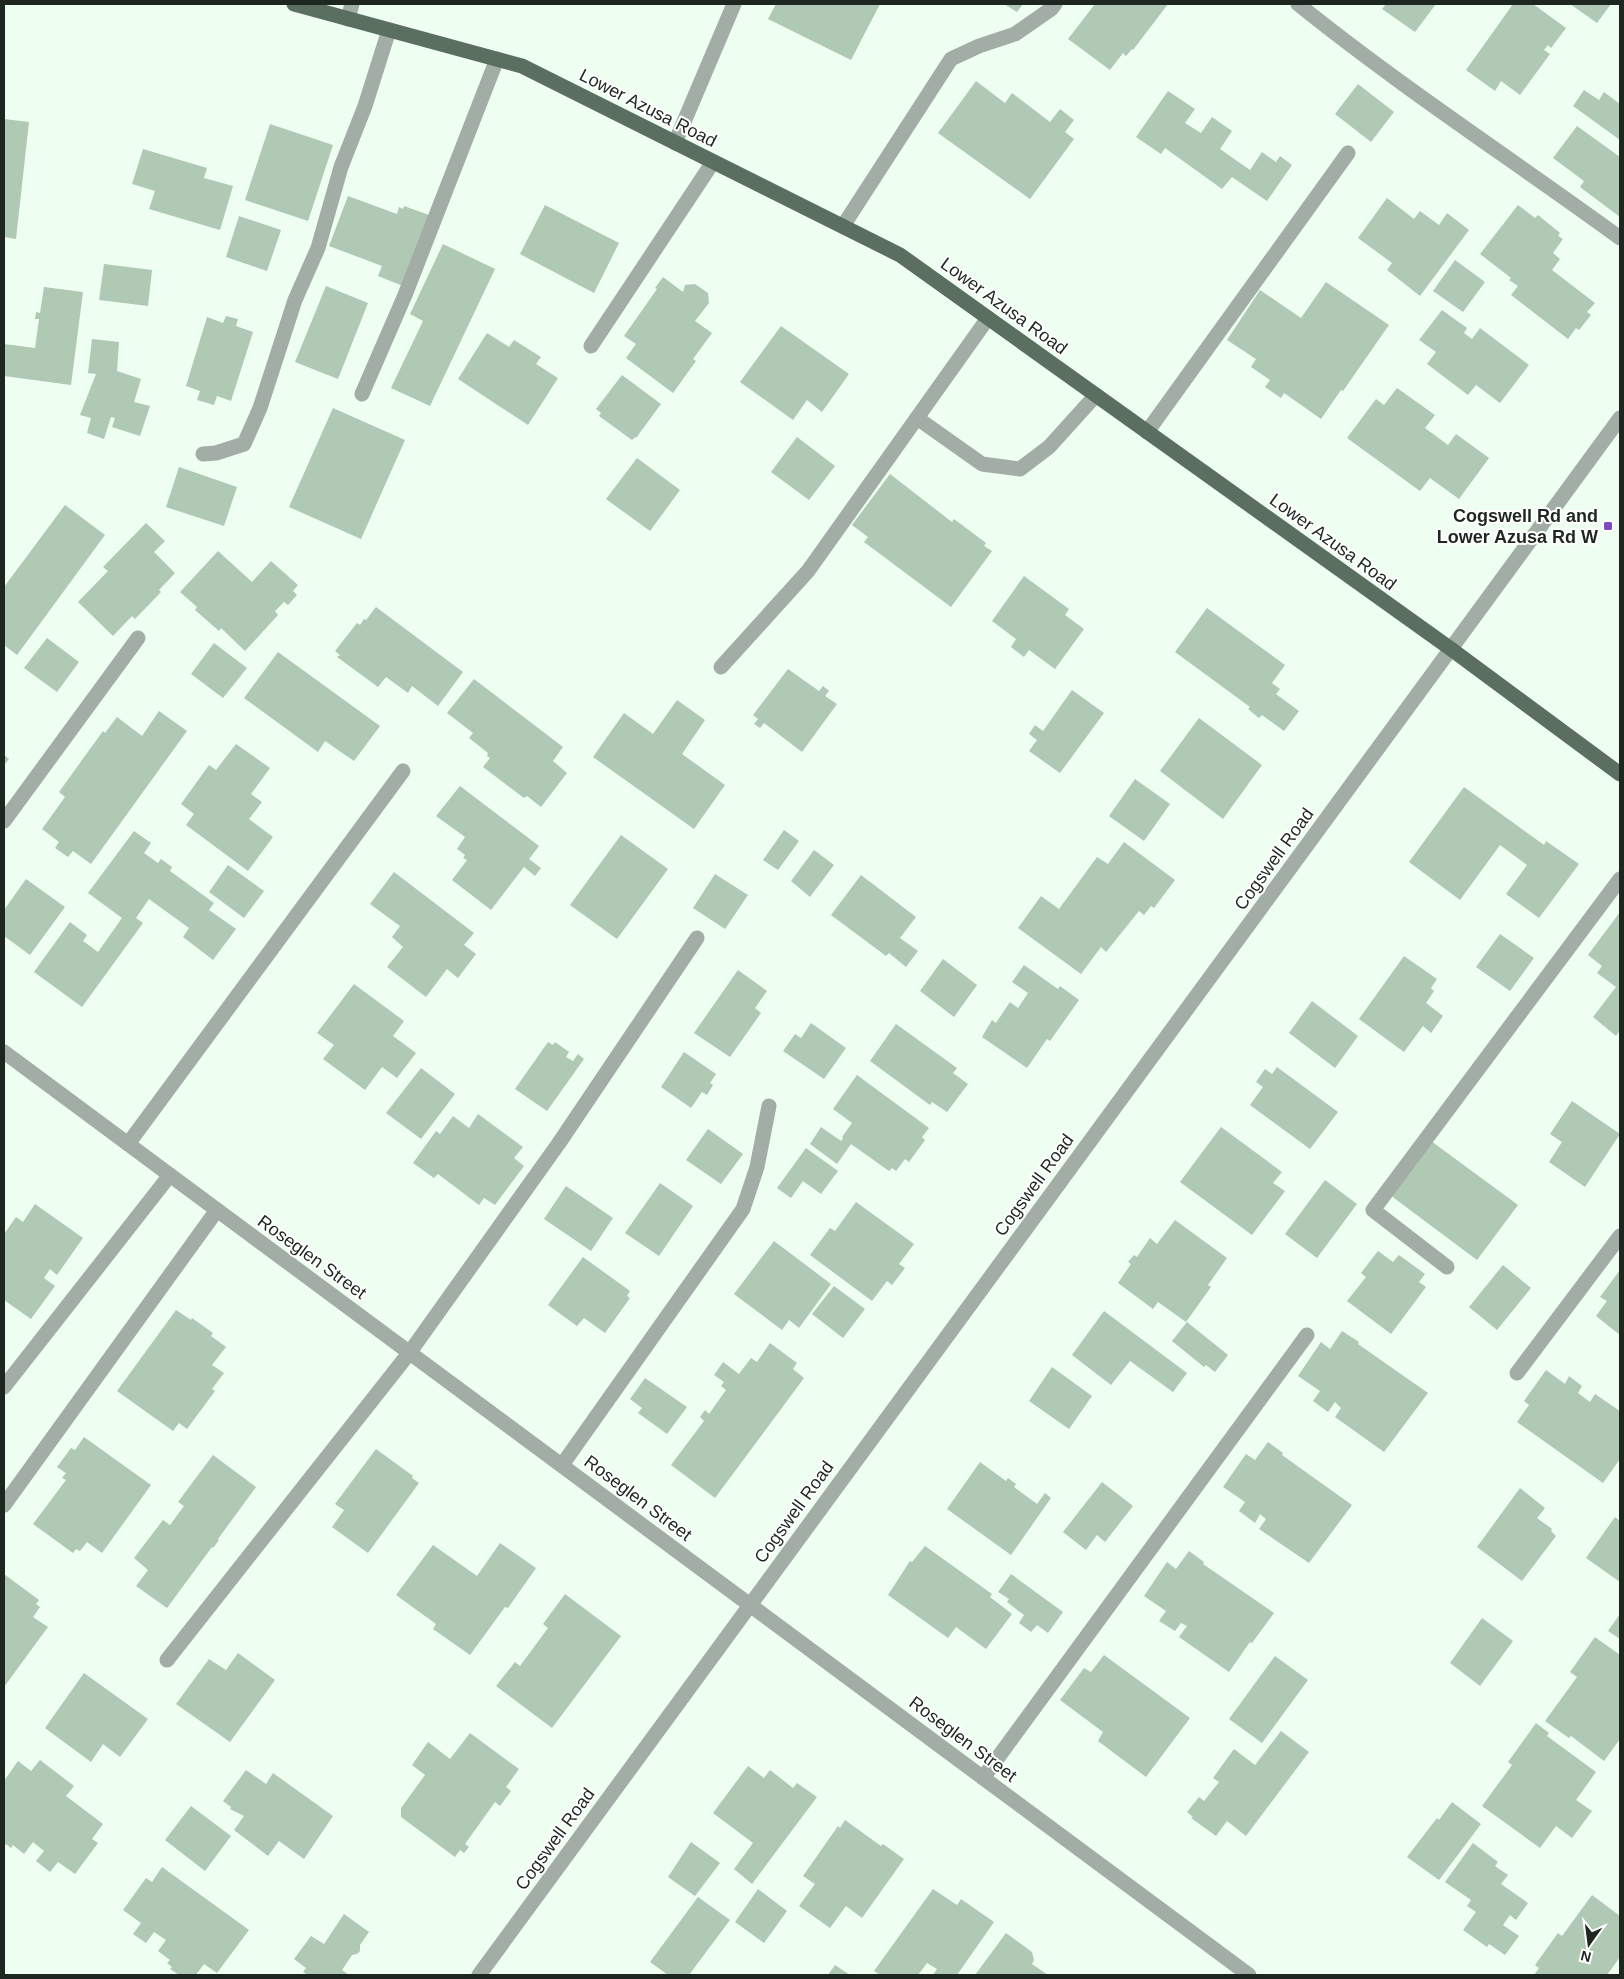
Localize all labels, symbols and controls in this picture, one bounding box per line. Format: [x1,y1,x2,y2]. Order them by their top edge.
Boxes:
street label: Lower Azusa Road [576,65,720,151]
street label: Lower Azusa Road [937,254,1071,358]
street label: Lower Azusa Road [1266,490,1400,594]
place label: Cogswell Rd and Lower Azusa Rd W [1437,506,1598,547]
marker: Cogswell Rd and Lower Azusa Rd W [1602,520,1614,532]
street label: Cogswell Road [1230,804,1318,914]
street label: Cogswell Road [990,1130,1078,1240]
street label: Roseglen Street [254,1211,370,1303]
street label: Roseglen Street [580,1451,696,1545]
street label: Cogswell Road [750,1457,838,1567]
street label: Roseglen Street [905,1692,1021,1786]
street label: Cogswell Road [511,1784,599,1894]
north arrow [1564,1919,1614,1969]
text: N [1579,1948,1593,1966]

